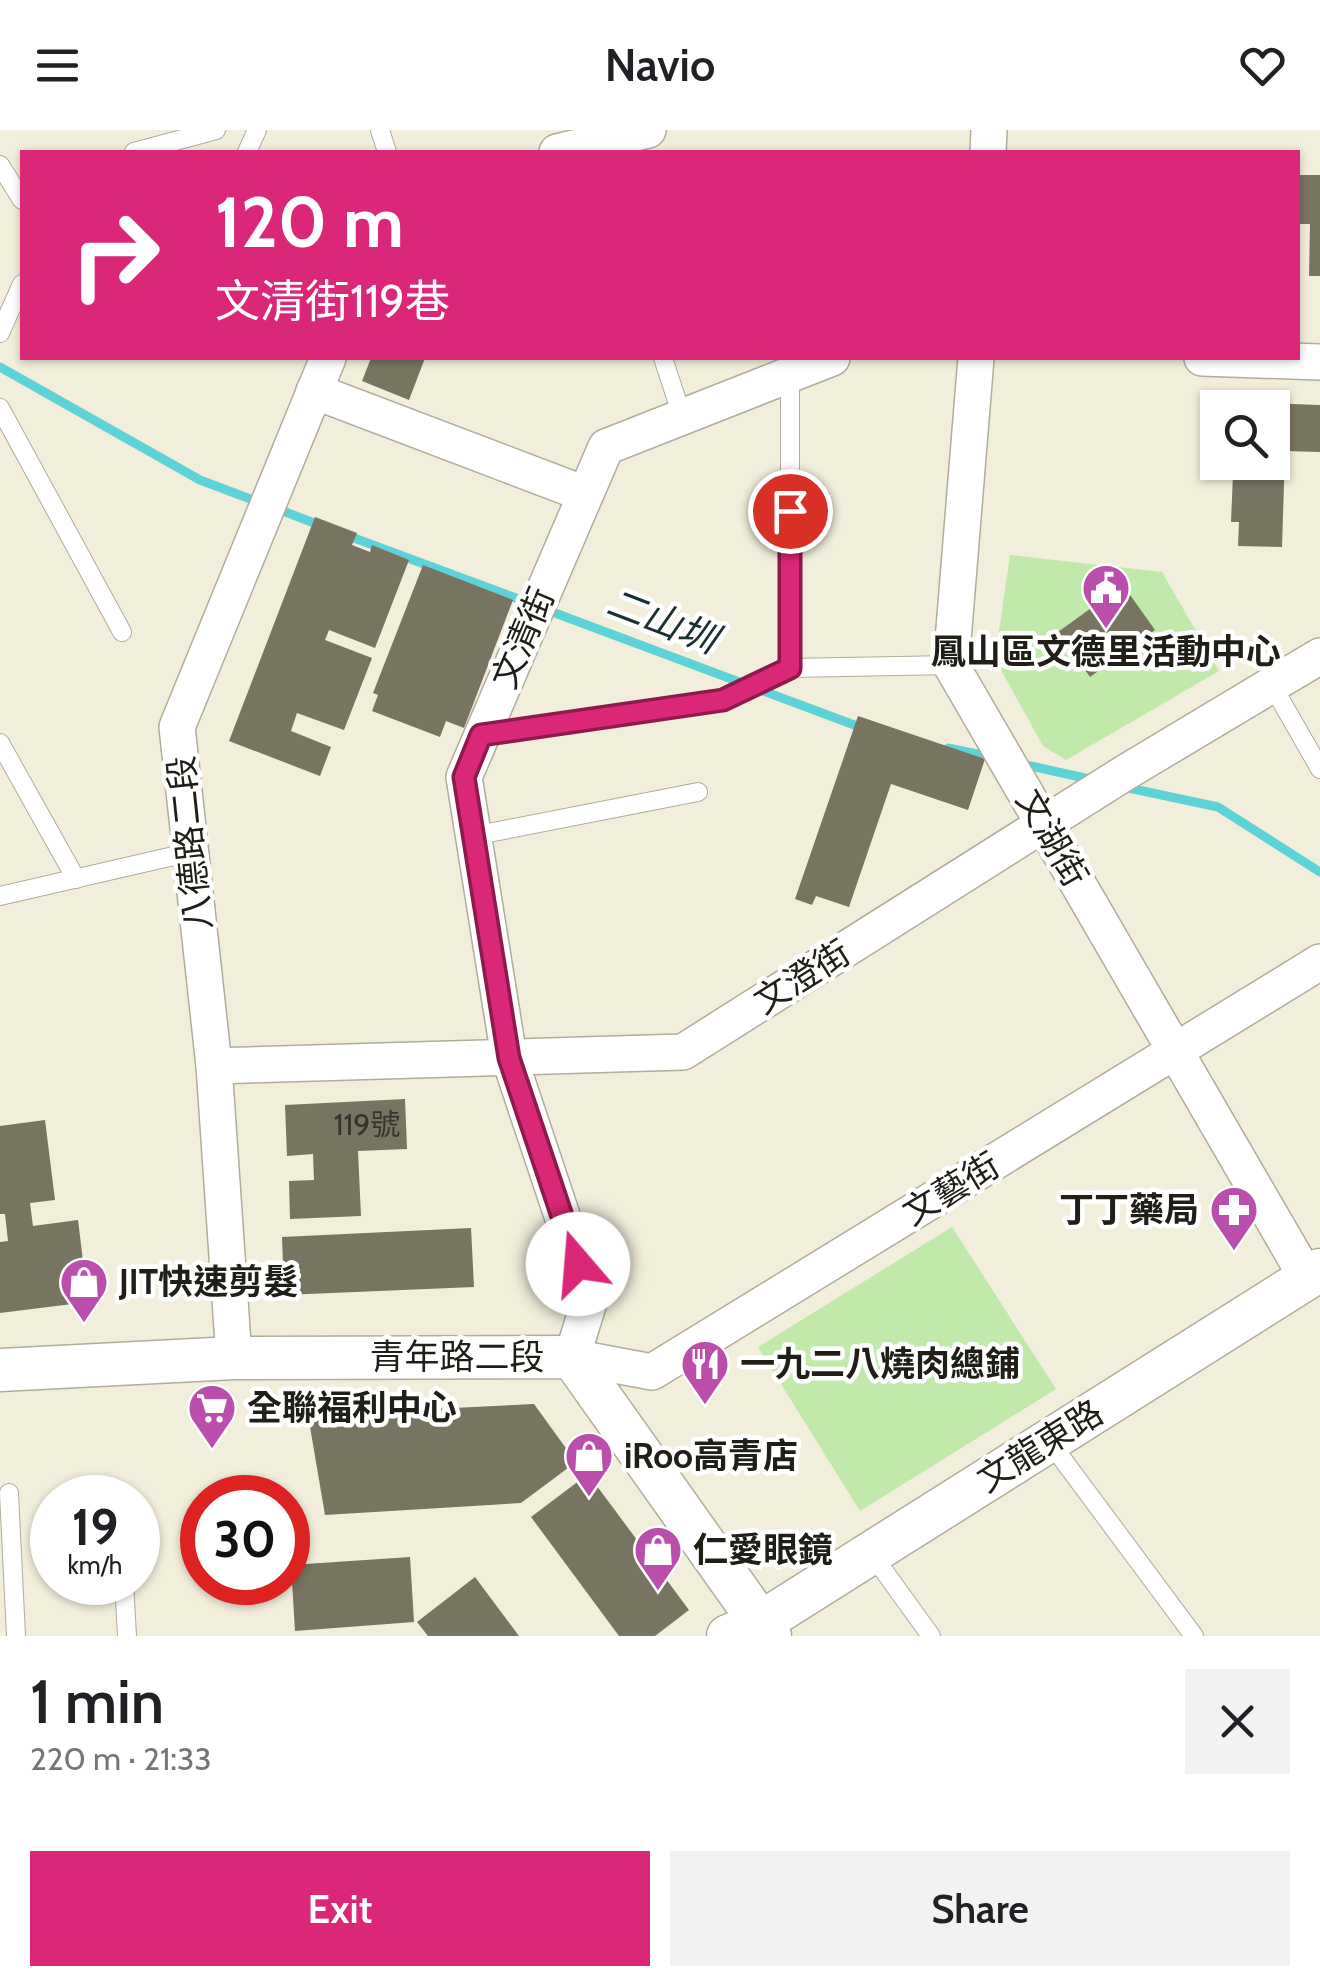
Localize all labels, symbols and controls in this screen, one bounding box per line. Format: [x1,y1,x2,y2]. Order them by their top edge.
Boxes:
icon: menu [30,38,85,93]
text: Navio [605,38,715,92]
icon: heart [1235,38,1290,93]
text: 120 m [215,179,404,265]
icon: right [50,190,180,320]
text: 文清街119巷 [215,274,450,328]
map controls [1200,390,1290,480]
button: search [1200,390,1290,480]
pin [748,469,833,554]
icon: arrive [763,484,818,539]
public building icon: 鳳山區文德里活動中心 [1080,562,1132,630]
water label: 二山圳 [601,578,728,665]
street label: 文清街 [482,581,563,695]
place label: 鳳山區文德里活動中心 [931,630,1281,673]
street label: 八德路二段 [159,754,220,932]
street label: 文湖街 [1008,782,1097,894]
street label: 文澄街 [746,931,858,1023]
house number: 119號 [334,1106,400,1143]
street label: 文藝街 [895,1143,1007,1234]
pharmacy icon: 丁丁藥局 [1208,1184,1260,1252]
place label: 丁丁藥局 [1059,1188,1199,1231]
position arrow [526,1212,630,1316]
shop icon: JIT快速剪髮 [58,1256,110,1324]
place label: JIT快速剪髮 [118,1260,298,1303]
street label: 青年路二段 [369,1335,545,1378]
restaurant icon: 一九二八燒肉總鋪 [679,1338,731,1406]
place label: 一九二八燒肉總鋪 [740,1342,1020,1385]
supermarket icon: 全聯福利中心 [186,1382,238,1450]
place label: 全聯福利中心 [247,1386,457,1429]
street label: 文龍東路 [969,1390,1110,1501]
shop icon: iRoo高青店 [563,1430,615,1498]
place label: iRoo高青店 [624,1434,798,1477]
speed limit sign: 30 [180,1475,310,1605]
text: 19 [72,1497,118,1558]
shop icon: 仁愛眼鏡 [632,1524,684,1592]
place label: 仁愛眼鏡 [693,1528,833,1571]
text: km/h [68,1550,122,1580]
text: 1 min [30,1665,164,1738]
button: close [1185,1669,1290,1774]
text: 220 m · 21:33 [30,1739,212,1778]
button: Exit [30,1851,650,1966]
button: Share [670,1851,1290,1966]

